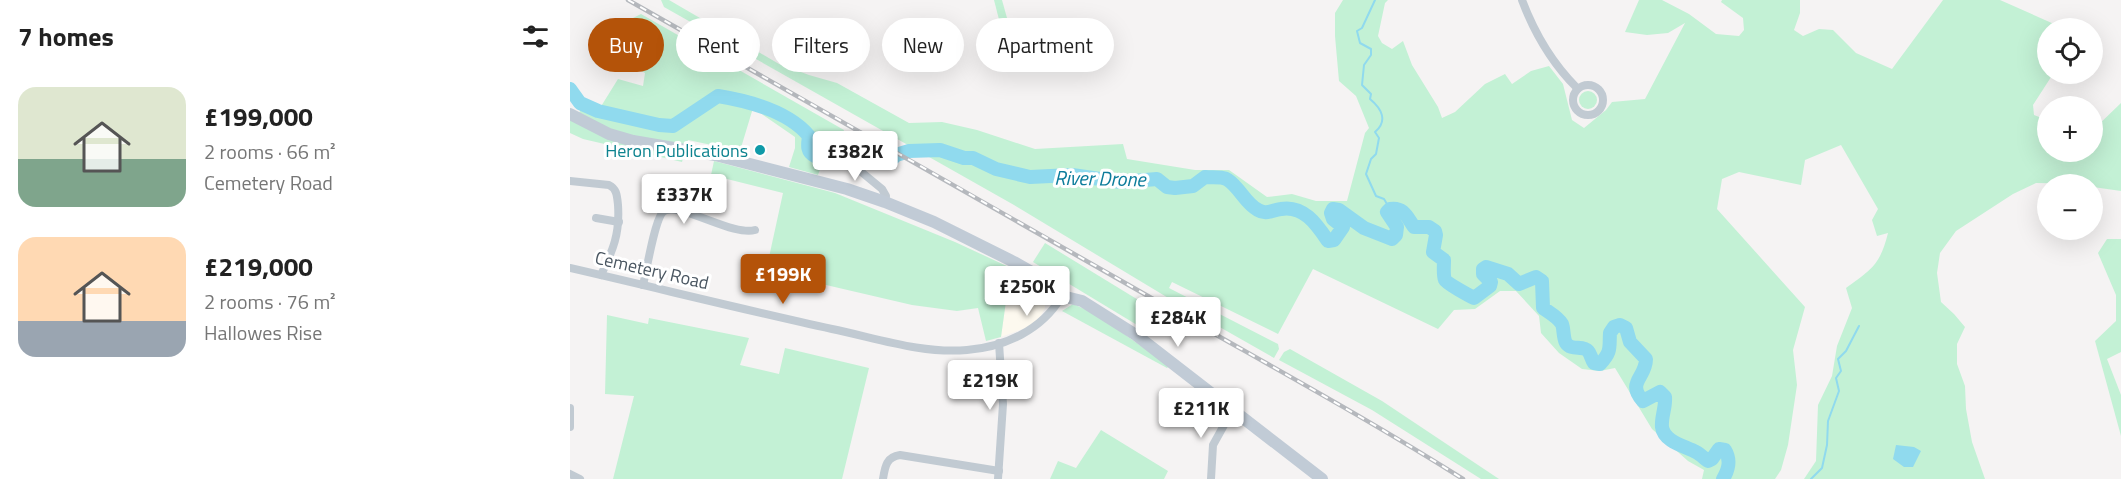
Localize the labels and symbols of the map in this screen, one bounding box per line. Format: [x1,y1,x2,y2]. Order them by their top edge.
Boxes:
pin: £382K [813,131,897,182]
place label: Heron Publications [605,137,748,164]
marker: Heron Publications [753,143,767,157]
water label: River Drone [1054,162,1148,194]
pin: £337K [642,174,726,225]
street label: Cemetery Road [592,244,712,296]
pin: £199K [741,254,825,305]
pin: £250K [985,266,1069,317]
pin: £284K [1136,297,1220,348]
pin: £219K [948,360,1032,411]
pin: £211K [1159,388,1243,439]

